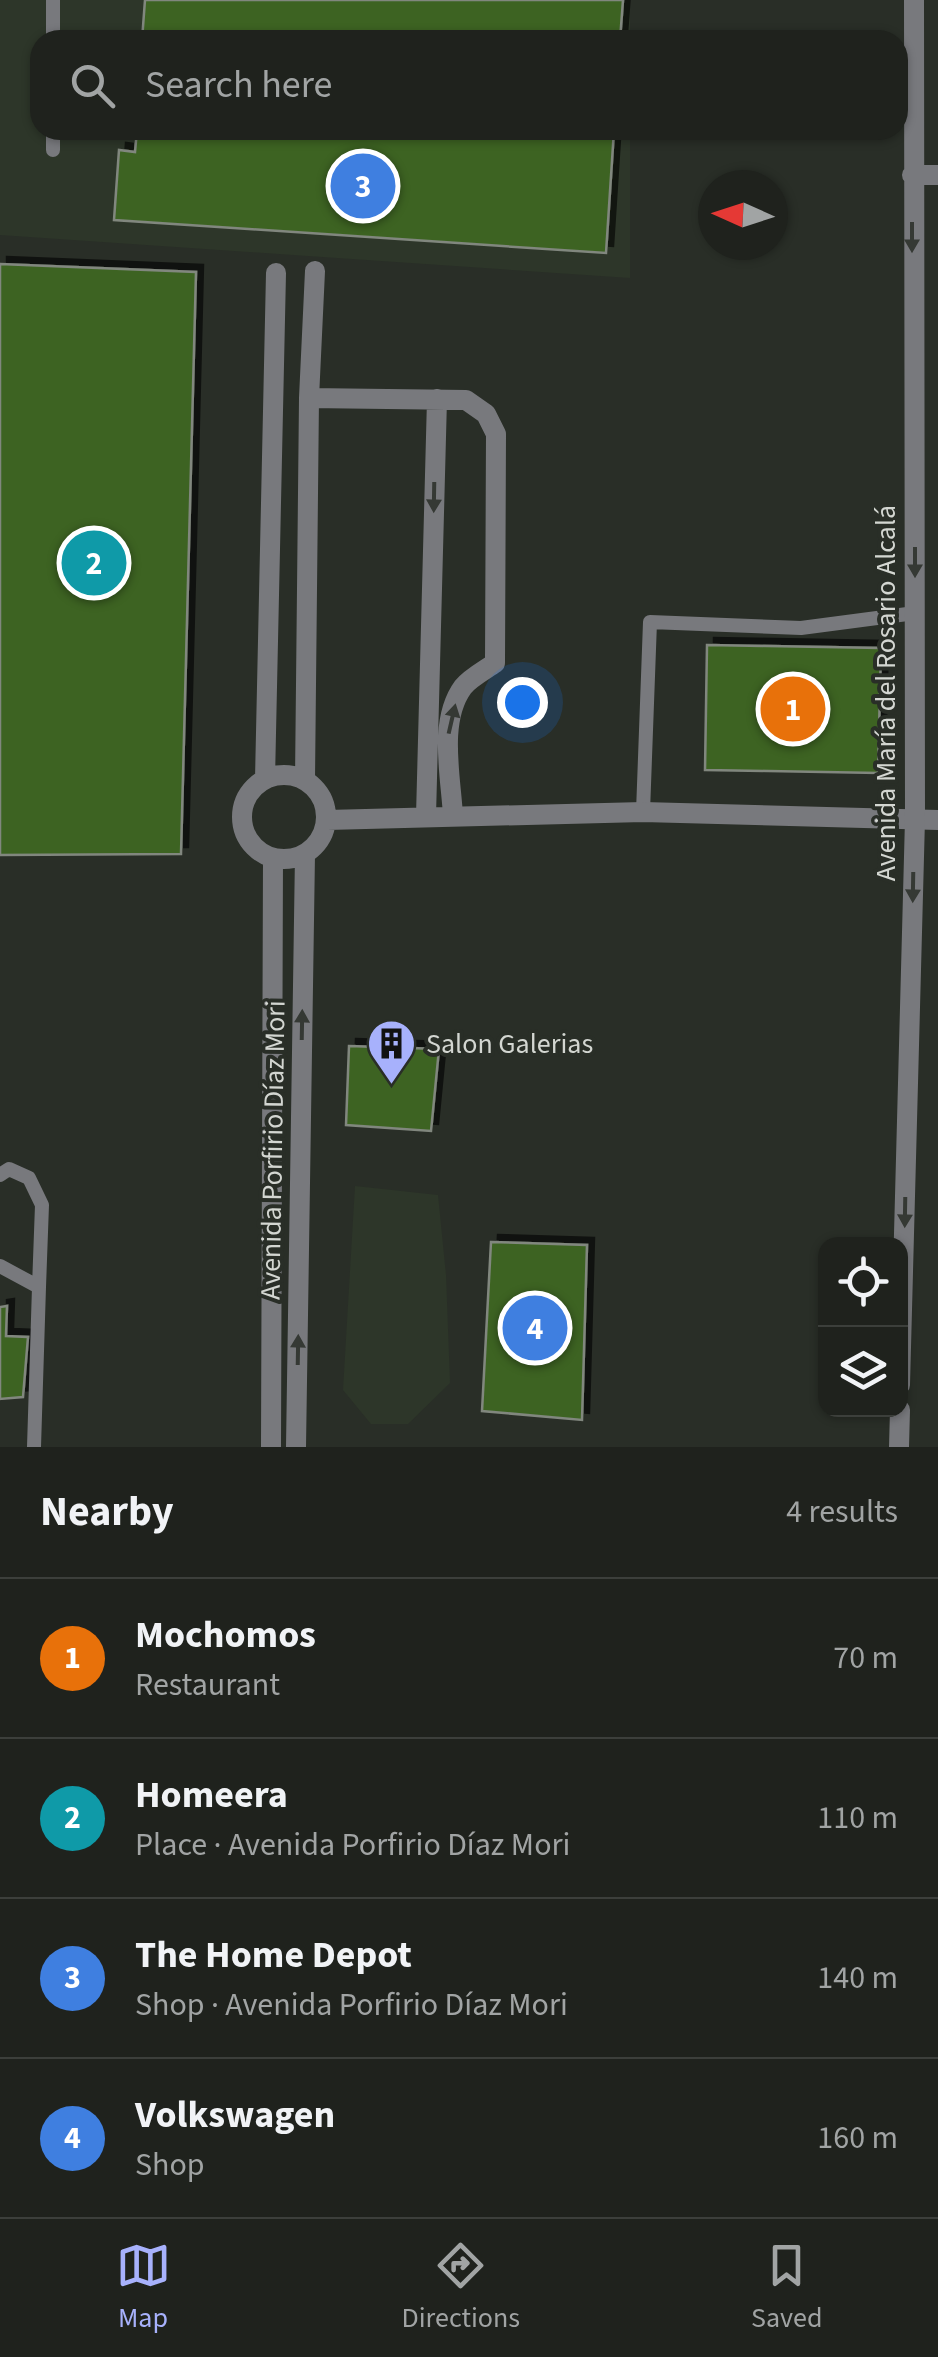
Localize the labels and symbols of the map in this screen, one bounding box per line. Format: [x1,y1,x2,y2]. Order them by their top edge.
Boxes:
pin: 3 [330,148,396,224]
north arrow [698,170,788,260]
one-way arrow [904,222,920,254]
one-way arrow [426,481,442,513]
street label: Avenida María del Rosario Alcalá [866,505,906,881]
pin: 2 [62,526,126,600]
one-way arrow [907,547,923,579]
pin: 1 [760,672,826,746]
your location [497,677,548,728]
one-way arrow [445,703,460,734]
one-way arrow [905,872,921,904]
street label: Avenida Porfirio Díaz Mori [250,1000,296,1300]
one-way arrow [294,1008,310,1040]
building icon: Salon Galerias [365,1018,417,1086]
place label: Salon Galerias [426,1024,593,1064]
one-way arrow [897,1197,913,1229]
pin: 4 [502,1290,568,1366]
one-way arrow [290,1333,306,1365]

